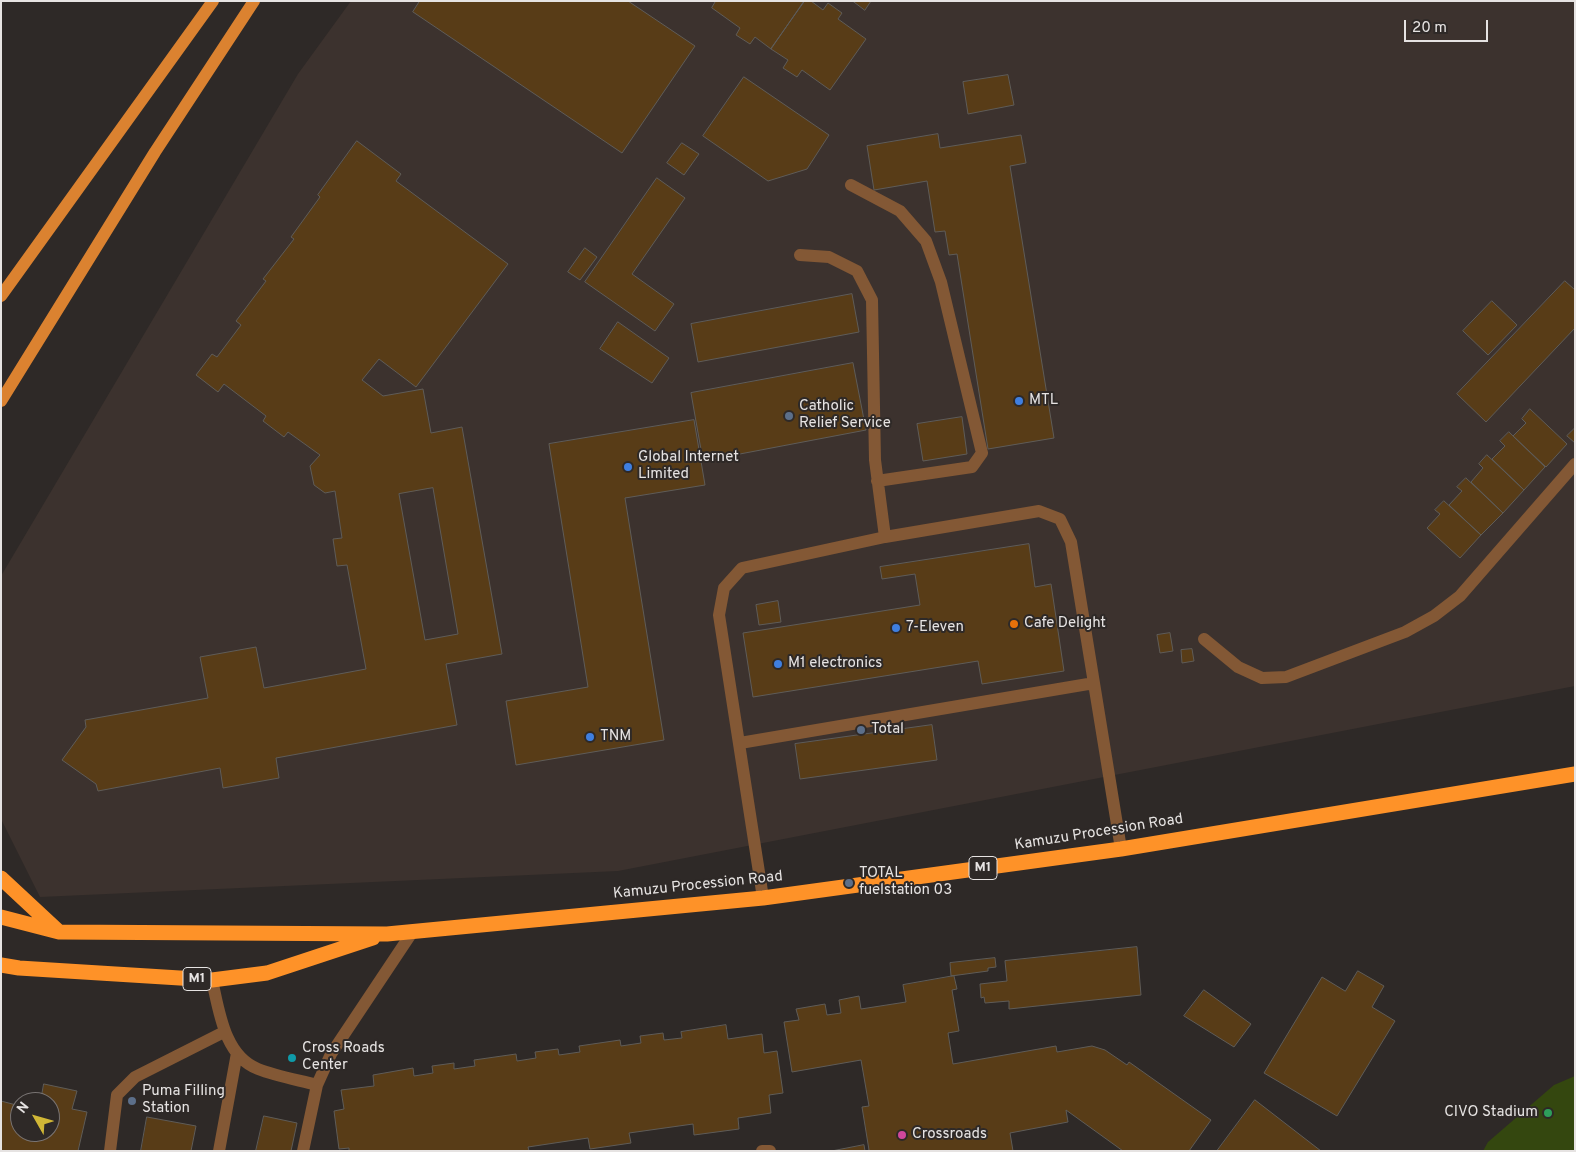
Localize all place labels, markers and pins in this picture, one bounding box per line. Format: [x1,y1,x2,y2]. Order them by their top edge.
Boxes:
place label: MTL [1029,392,1058,410]
marker: MTL [1013,395,1025,407]
place label: Catholic Relief Service [799,398,891,433]
marker: Catholic Relief Service [783,410,795,422]
place label: Global Internet Limited [638,449,739,484]
marker: Global Internet Limited [622,461,634,473]
place label: Cafe Delight [1024,615,1106,633]
marker: Cafe Delight [1008,618,1020,630]
place label: 7-Eleven [906,619,964,637]
marker: 7-Eleven [890,622,902,634]
place label: M1 electronics [788,655,882,673]
marker: M1 electronics [772,658,784,670]
place label: Total [871,721,904,739]
marker: Total [855,724,867,736]
place label: TNM [600,728,631,746]
marker: TNM [584,731,596,743]
place label: TOTAL fuelstation 03 [859,865,952,900]
marker: TOTAL fuelstation 03 [843,877,855,889]
place label: Cross Roads Center [302,1040,385,1075]
marker: Cross Roads Center [286,1052,298,1064]
place label: Puma Filling Station [142,1083,225,1118]
marker: Puma Filling Station [126,1095,138,1107]
place label: CIVO Stadium [1444,1104,1538,1122]
marker: CIVO Stadium [1542,1107,1554,1119]
place label: Crossroads [912,1126,987,1144]
marker: Crossroads [896,1129,908,1141]

